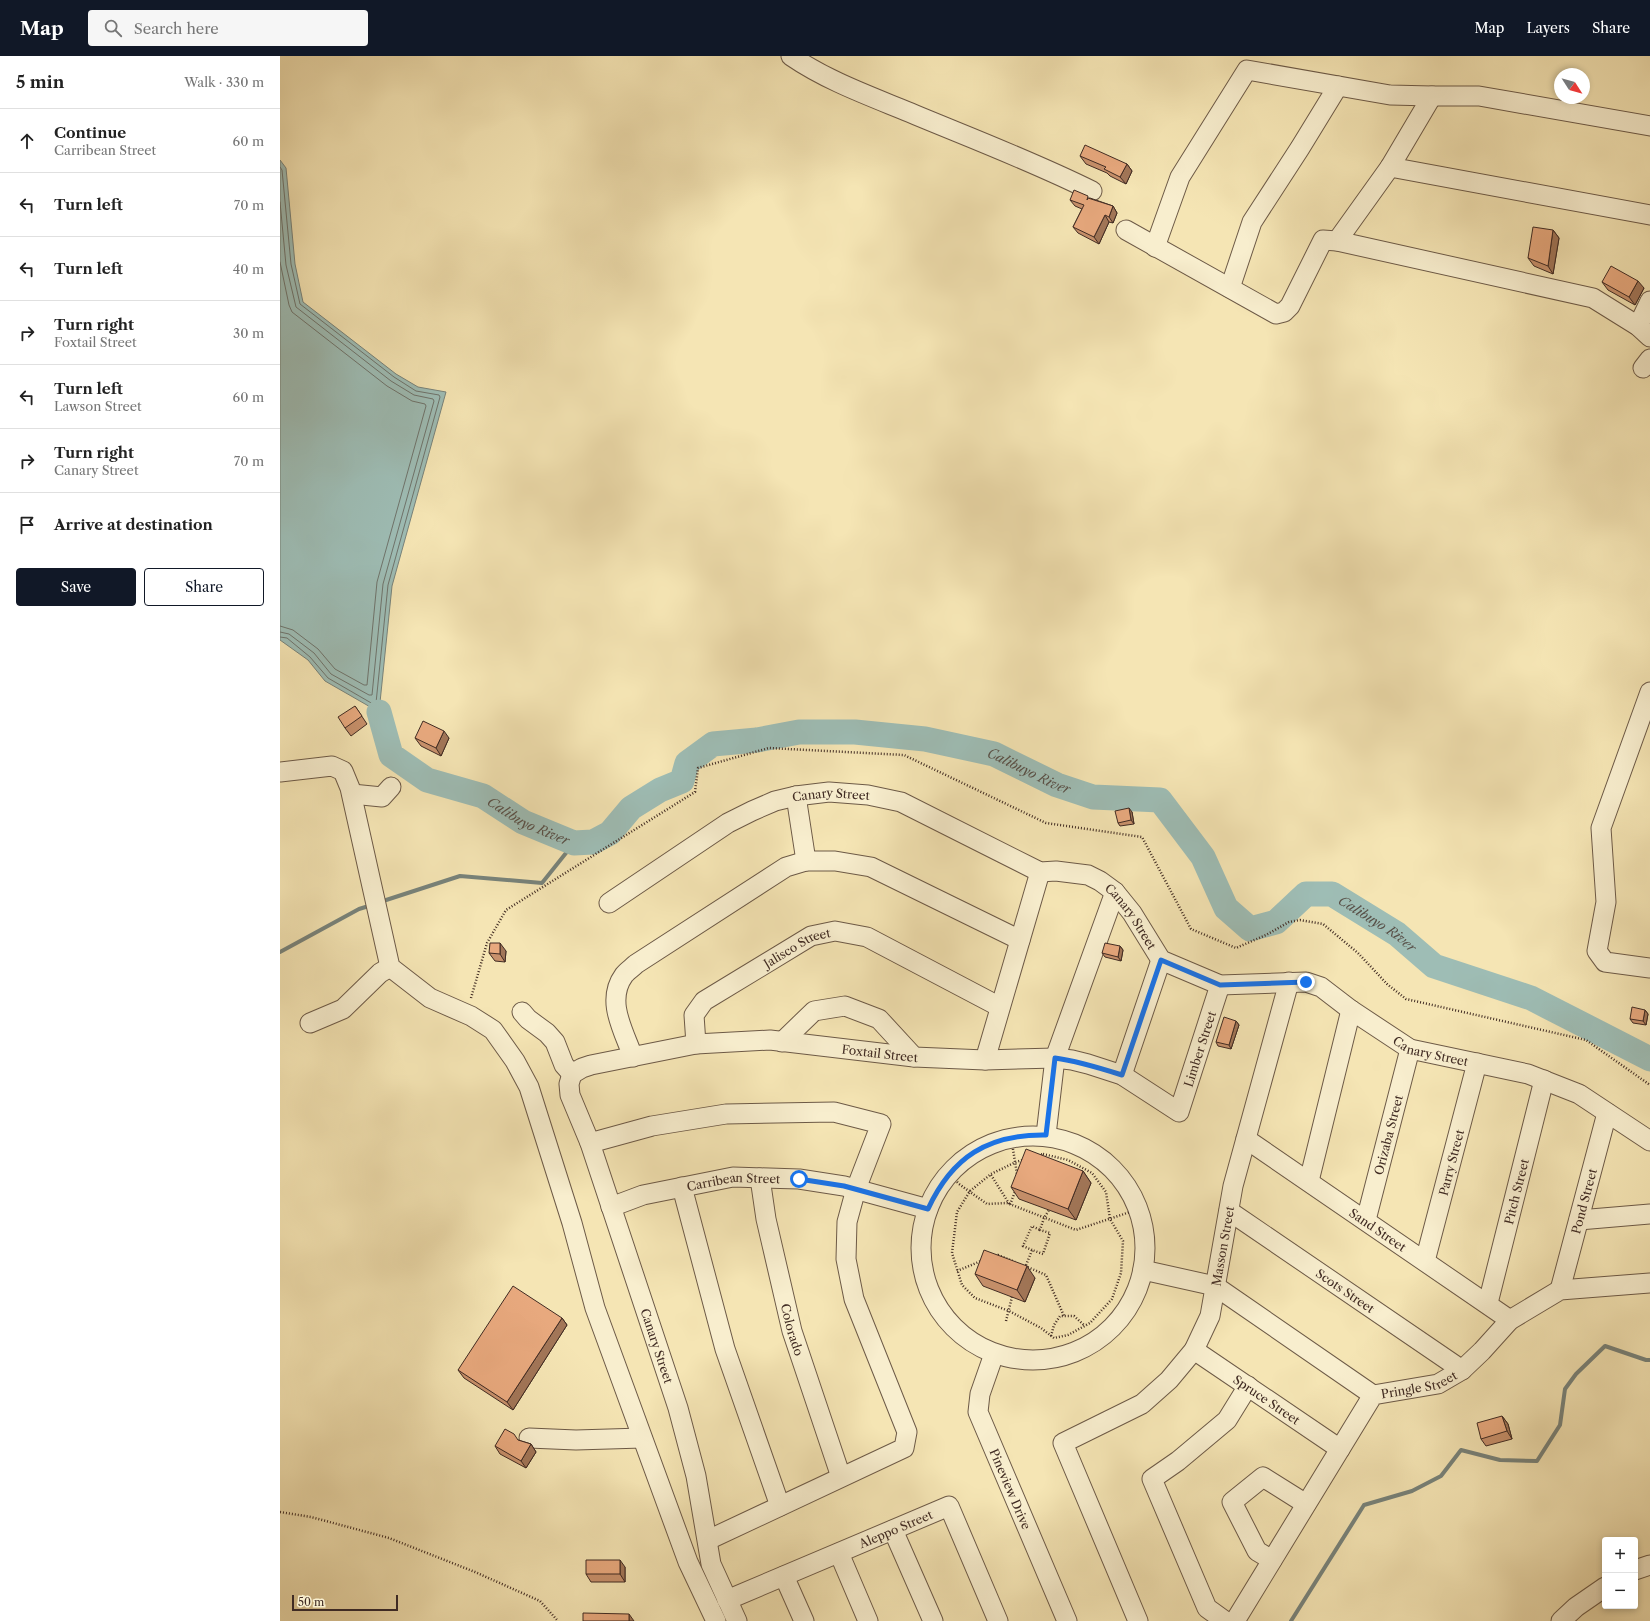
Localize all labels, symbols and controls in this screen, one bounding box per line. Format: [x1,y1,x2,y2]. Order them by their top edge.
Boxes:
search box [88,10,368,46]
text: Map [20,17,64,40]
icon: search [102,17,124,39]
text: Search here [134,19,219,38]
text: Map [1474,19,1504,37]
text: Layers [1526,19,1570,37]
text: Share [1592,19,1630,37]
north arrow [1554,68,1590,104]
text: 5 min [16,72,64,92]
text: Walk · 330 m [184,74,264,90]
text: Continue [54,123,126,142]
icon: ahead [16,130,38,152]
text: 60 m [233,133,264,149]
text: Carribean Street [54,142,156,158]
icon: left [16,194,38,216]
text: Turn left [54,195,123,214]
text: 70 m [234,197,264,213]
icon: left [16,258,38,280]
text: Turn left [54,259,123,278]
text: 40 m [233,261,264,277]
text: Turn right [54,315,134,334]
icon: right [16,322,38,344]
text: 30 m [233,325,264,341]
text: Foxtail Street [54,334,137,350]
text: Turn left [54,379,123,398]
icon: left [16,386,38,408]
text: 60 m [233,389,264,405]
text: Lawson Street [54,398,142,414]
text: Turn right [54,443,134,462]
icon: right [16,450,38,472]
text: 70 m [234,453,264,469]
text: Canary Street [54,462,139,478]
icon: arrive [16,514,38,536]
text: Arrive at destination [54,515,213,534]
button: Save [16,568,136,606]
button: Share [144,568,264,606]
water label: Calibuyo River [986,745,1073,797]
street label: Canary Street [791,784,871,804]
water label: Calibuyo River [485,793,573,849]
street label: Canary Street [1103,880,1160,953]
water label: Calibuyo River [1336,892,1420,956]
street label: Jalisco Street [759,925,832,972]
route end [1297,973,1315,991]
street label: Limber Street [1180,1008,1219,1089]
street label: Canary Street [1390,1032,1470,1069]
street label: Foxtail Street [841,1041,919,1065]
street label: Orizaba Street [1370,1092,1406,1176]
street label: Parry Street [1435,1127,1467,1197]
street label: Pitch Street [1501,1156,1532,1226]
street label: Pond Street [1568,1166,1600,1235]
street label: Carribean Street [685,1169,781,1194]
route start [790,1170,808,1188]
street label: Masson Street [1208,1204,1237,1287]
street label: Sand Street [1347,1205,1410,1255]
street label: Scots Street [1313,1265,1378,1316]
street label: Colorado [778,1302,807,1357]
street label: Canary Street [638,1306,677,1386]
street label: Pringle Street [1380,1367,1460,1401]
street label: Spruce Street [1231,1371,1304,1428]
street label: Pineview Drive [987,1446,1035,1532]
street label: Aleppo Street [855,1506,935,1551]
map controls [1602,1537,1638,1609]
button: + [1602,1537,1638,1573]
button: − [1602,1573,1638,1609]
scale bar [292,1593,398,1612]
text: 50 m [298,1595,324,1609]

